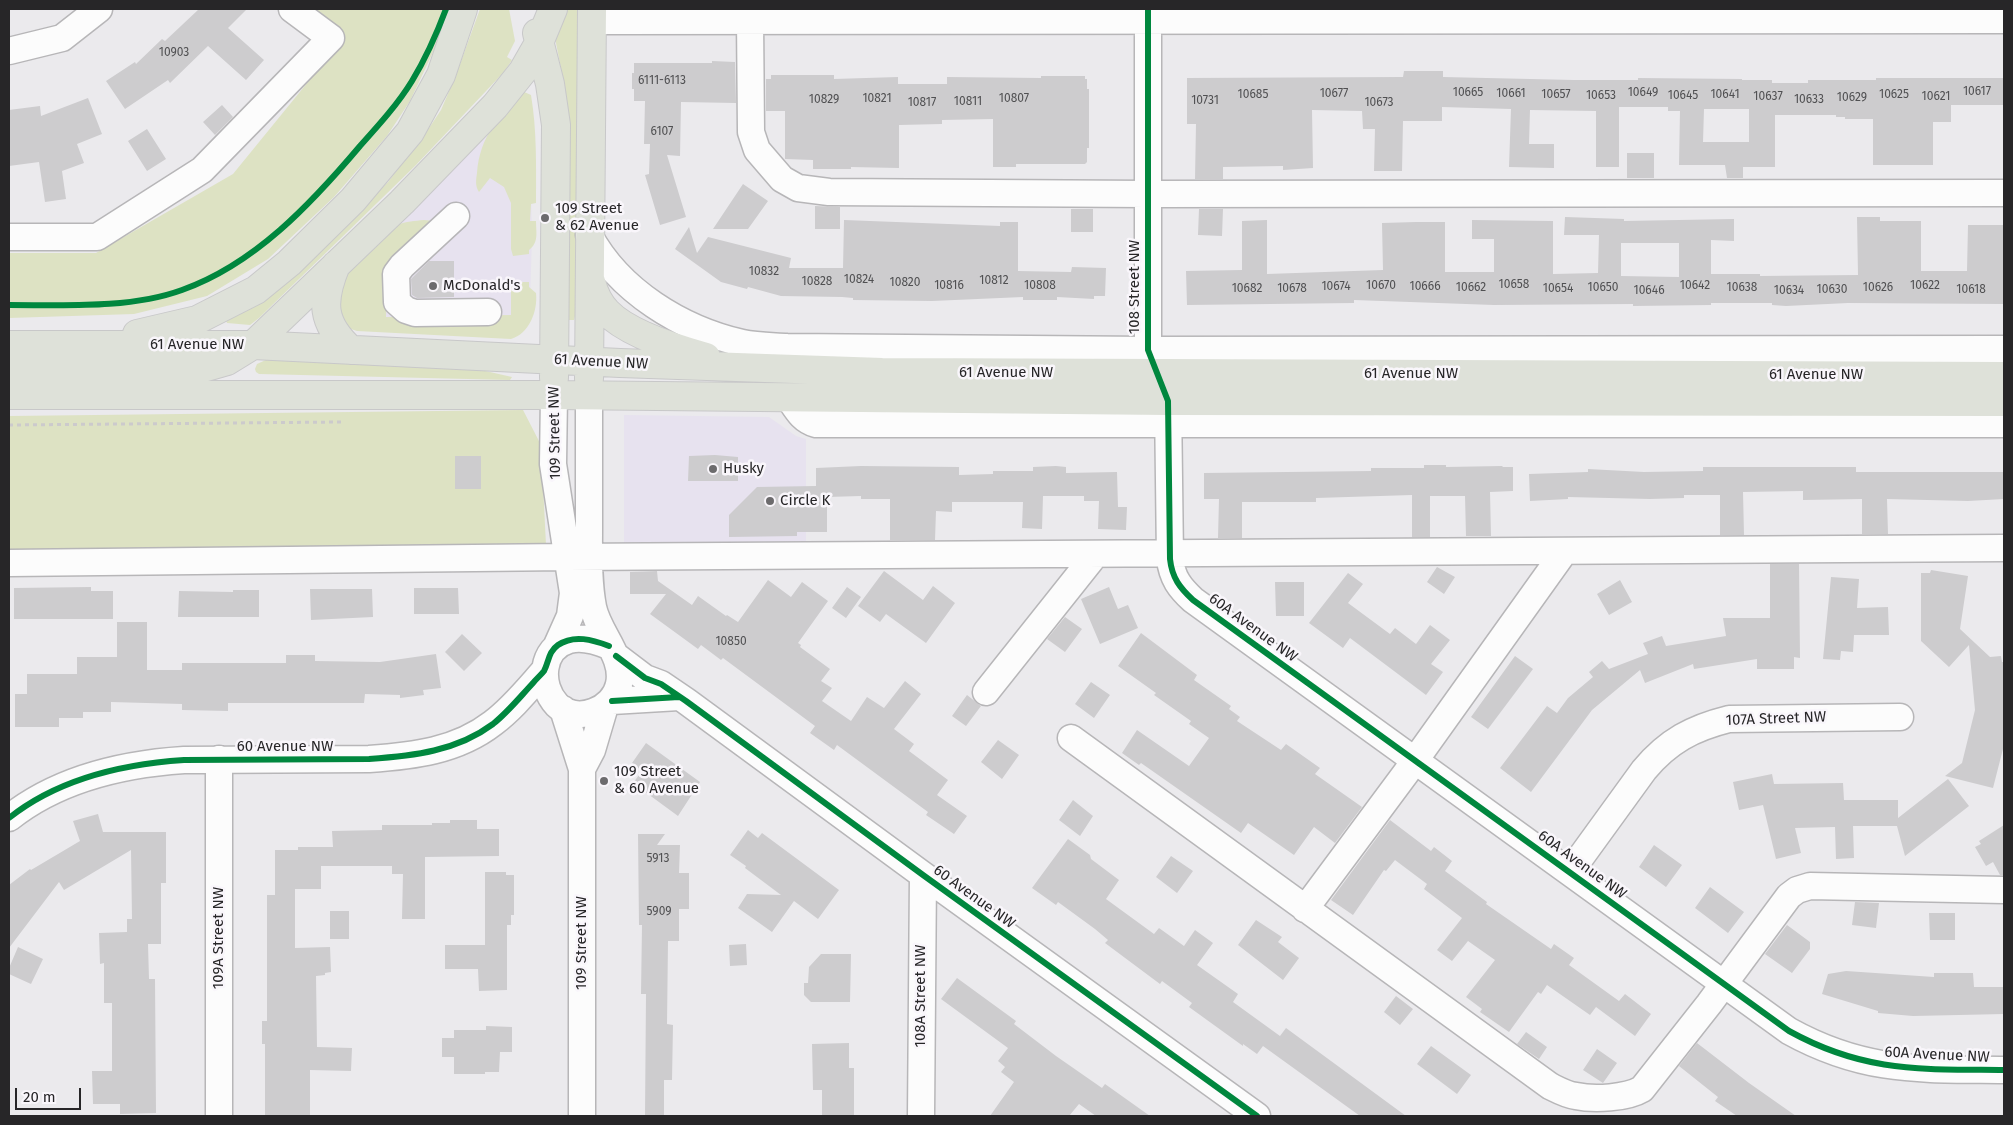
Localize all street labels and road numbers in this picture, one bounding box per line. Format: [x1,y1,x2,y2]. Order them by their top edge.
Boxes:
street label: 108 Street NW [1126,240,1144,334]
street label: 61 Avenue NW [150,336,244,354]
street label: 61 Avenue NW [554,351,648,373]
street label: 61 Avenue NW [959,364,1053,382]
street label: 61 Avenue NW [1364,365,1458,383]
street label: 61 Avenue NW [1769,366,1863,384]
street label: 109 Street NW [545,386,565,480]
street label: 60A Avenue NW [1205,590,1301,666]
street label: 107A Street NW [1725,708,1827,730]
street label: 60 Avenue NW [237,738,333,756]
street label: 60A Avenue NW [1534,827,1630,903]
street label: 60 Avenue NW [930,861,1018,933]
street label: 109A Street NW [210,887,228,989]
street label: 109 Street NW [573,896,591,990]
street label: 108A Street NW [912,944,930,1048]
street label: 60A Avenue NW [1884,1043,1990,1067]

